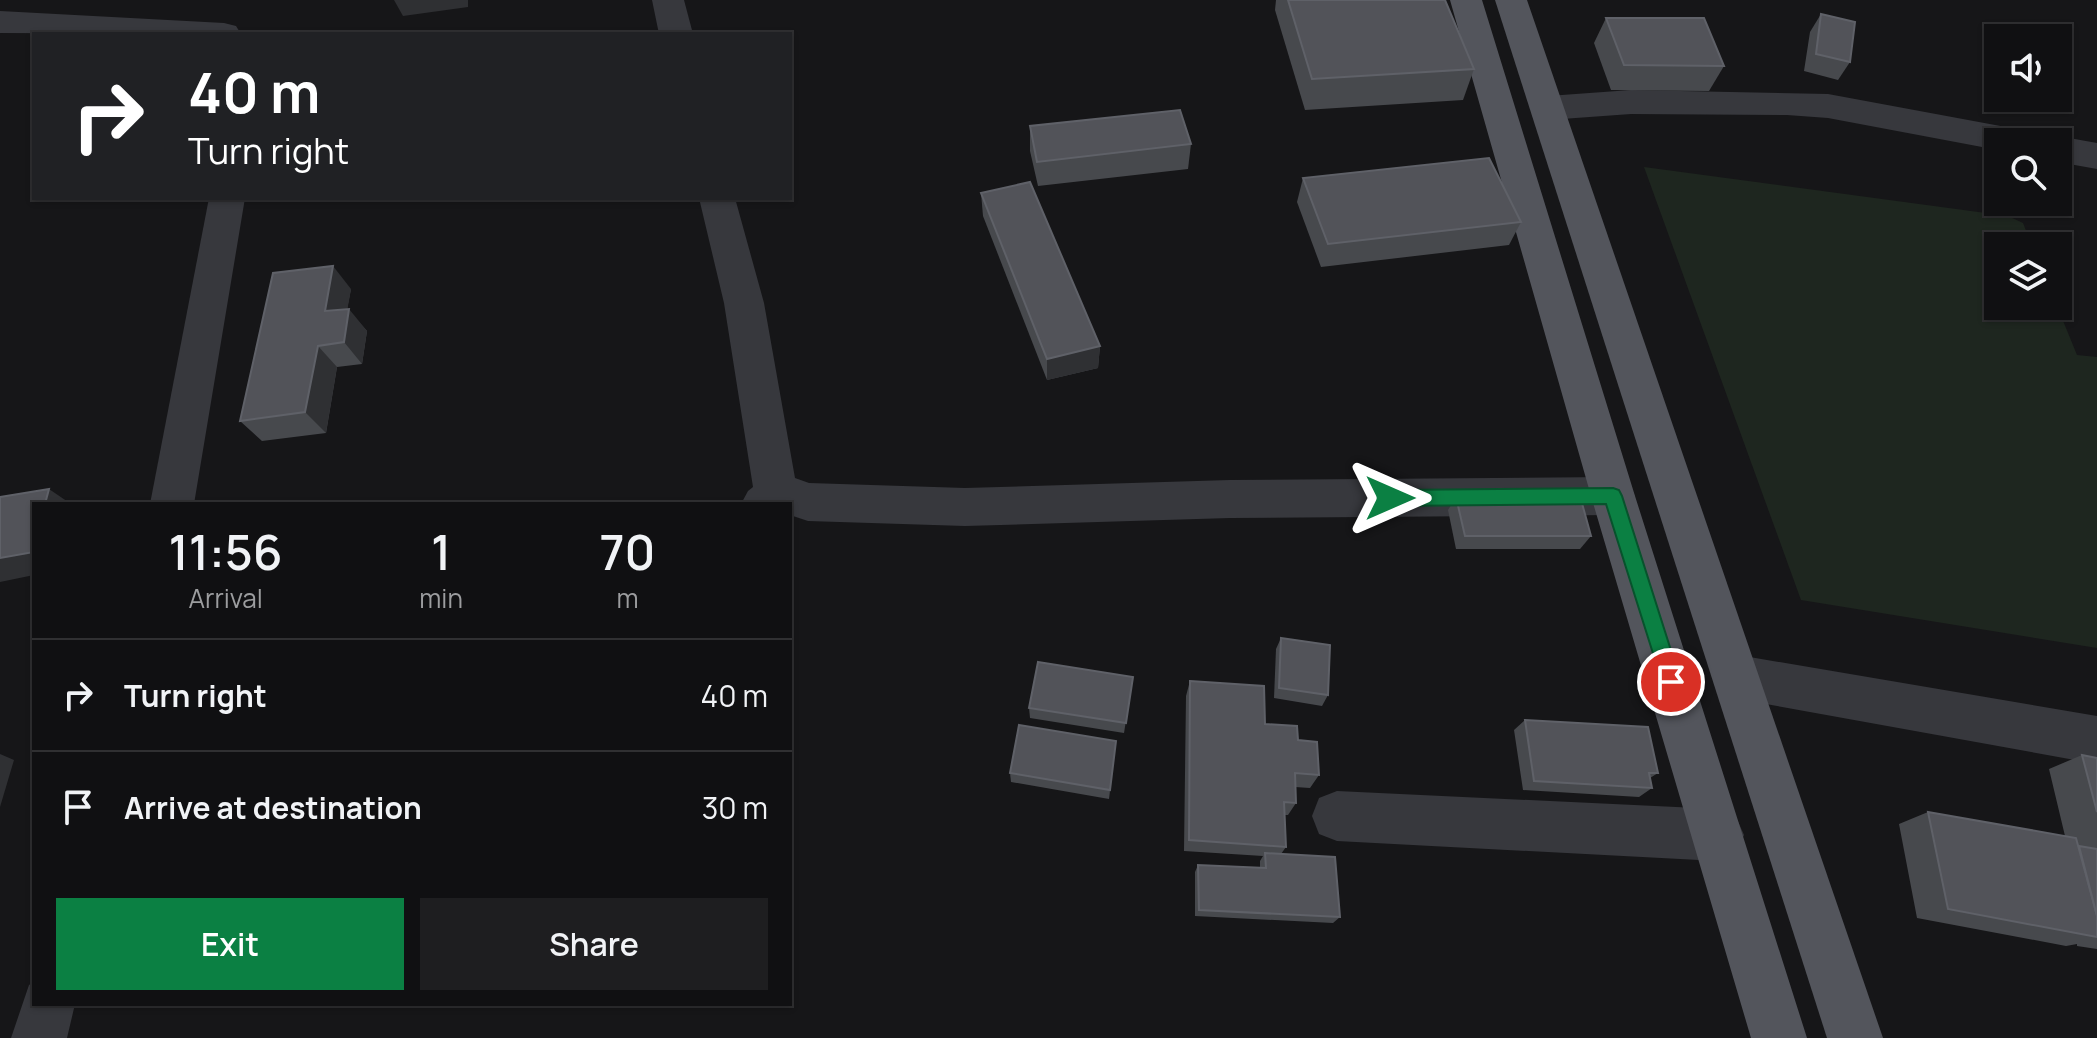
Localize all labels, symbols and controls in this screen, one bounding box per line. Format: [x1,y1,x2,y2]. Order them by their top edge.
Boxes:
map controls [1984,24,2072,320]
button: sound [1984,24,2072,112]
text: 40 m [188,53,320,130]
icon: right [56,64,160,168]
text: Turn right [188,126,349,175]
button: search [1984,128,2072,216]
button: layers [1984,232,2072,320]
position arrow [1348,456,1432,540]
text: 11:56 [169,519,283,584]
text: 1 [431,519,451,584]
text: 70 [599,519,655,584]
text: Arrival [189,580,263,616]
text: min [419,580,463,616]
text: m [616,580,638,616]
pin [1637,648,1705,716]
icon: arrive [1649,660,1693,704]
icon: right [56,673,100,717]
text: Turn right [124,675,267,716]
text: 40 m [701,675,768,716]
icon: arrive [56,785,100,829]
text: Arrive at destination [124,787,422,828]
text: 30 m [702,787,768,828]
button: Exit [56,898,404,990]
button: Share [420,898,768,990]

